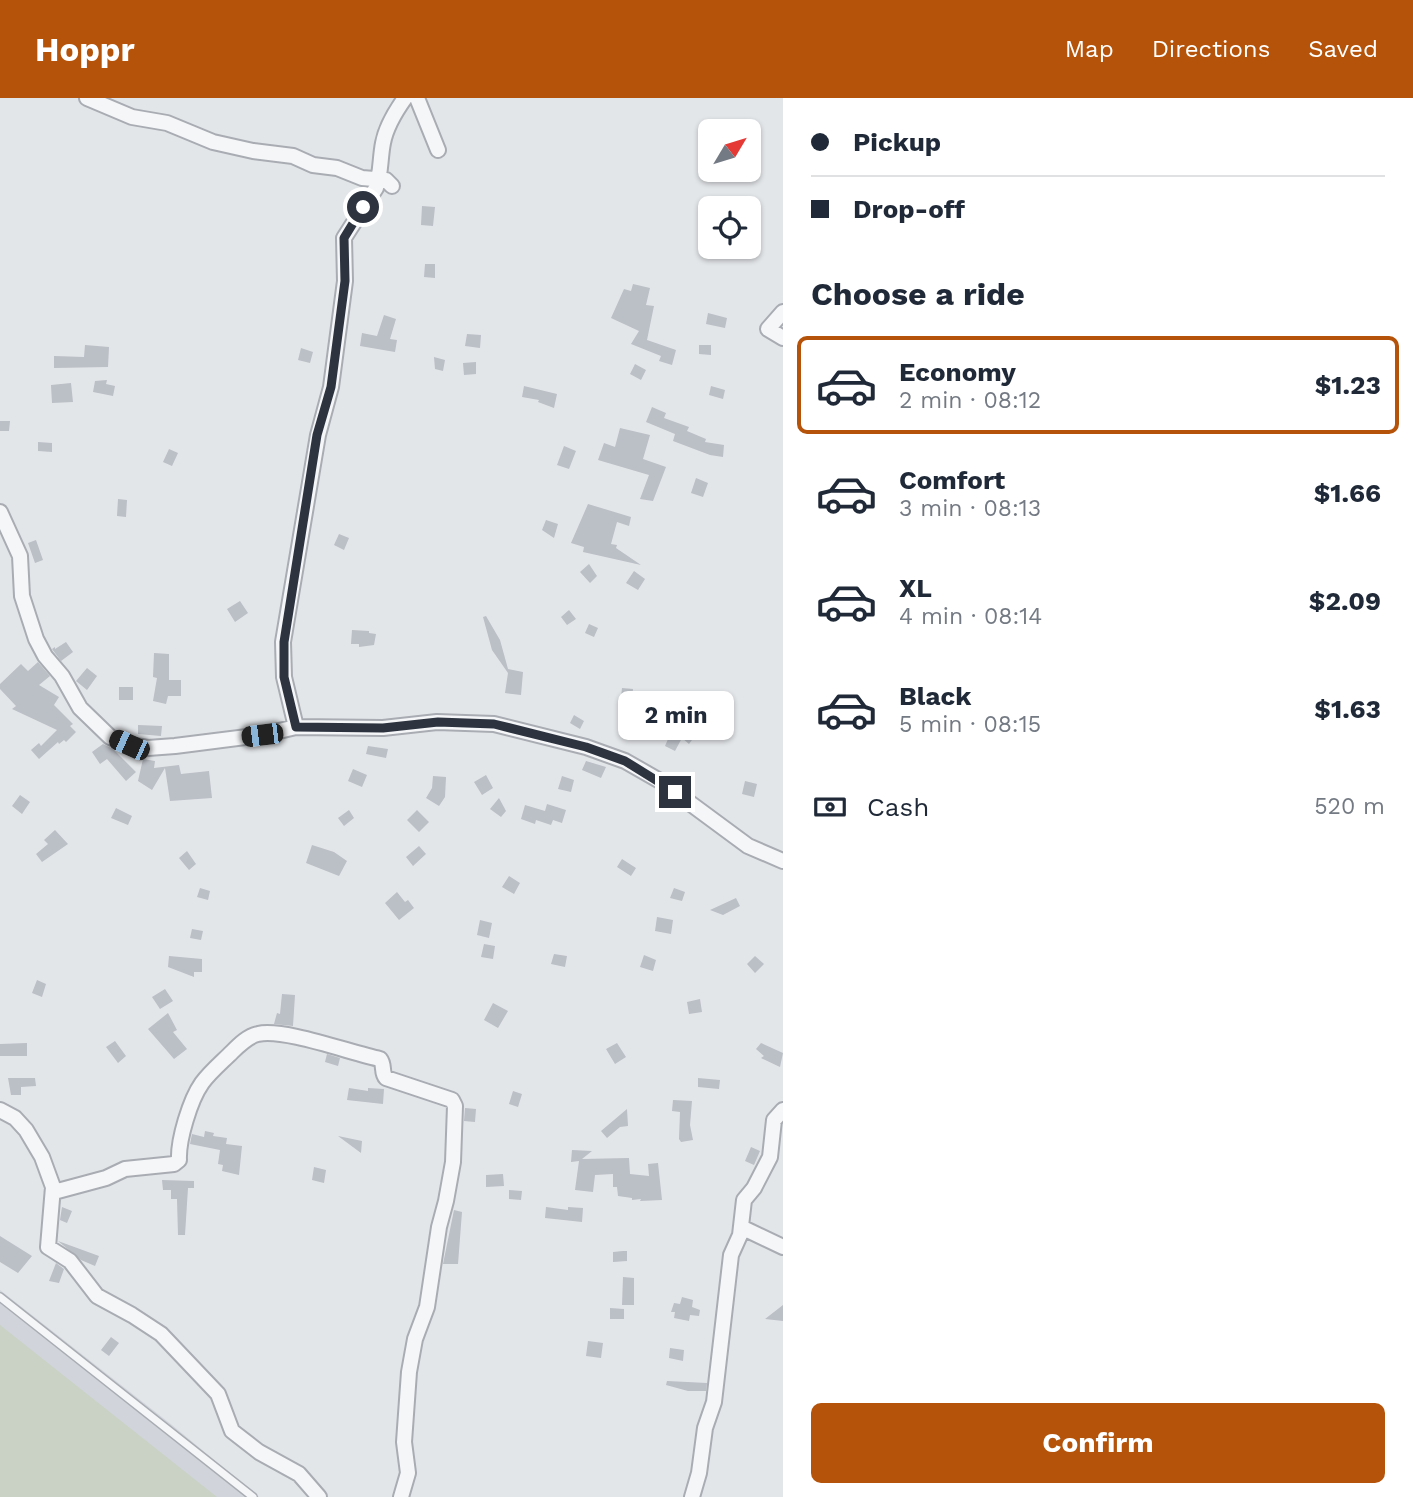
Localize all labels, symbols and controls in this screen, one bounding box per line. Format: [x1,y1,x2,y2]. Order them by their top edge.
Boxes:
text: Hoppr [35,30,135,69]
text: Map [1065,35,1114,63]
text: Directions [1152,35,1270,63]
text: Saved [1308,35,1378,63]
north arrow [698,119,761,182]
map controls [698,119,761,259]
text: Pickup [853,127,941,157]
route start [347,191,379,223]
text: Drop-off [853,194,965,224]
button: locate [698,196,761,259]
text: Choose a ride [811,275,1025,313]
icon: car [815,354,878,417]
text: Economy [899,357,1016,387]
text: $1.23 [1315,370,1381,400]
text: 2 min · 08:12 [899,387,1041,414]
icon: car [815,462,878,525]
text: Comfort [899,465,1005,495]
text: $1.66 [1314,478,1381,508]
text: 3 min · 08:13 [899,495,1041,522]
icon: car [815,570,878,633]
text: XL [899,573,932,603]
text: $2.09 [1309,586,1381,616]
text: 4 min · 08:14 [899,603,1042,630]
icon: car [815,678,878,741]
text: Black [899,681,971,711]
callout: 2 min [617,690,733,740]
text: $1.63 [1314,694,1381,724]
text: 2 min [645,702,707,729]
text: 5 min · 08:15 [899,711,1041,738]
car [240,722,285,748]
car [106,727,153,763]
route end [659,776,691,808]
icon: cash [811,788,849,826]
text: Cash [867,792,929,822]
text: 520 m [1314,793,1385,820]
button: Confirm [811,1403,1385,1483]

